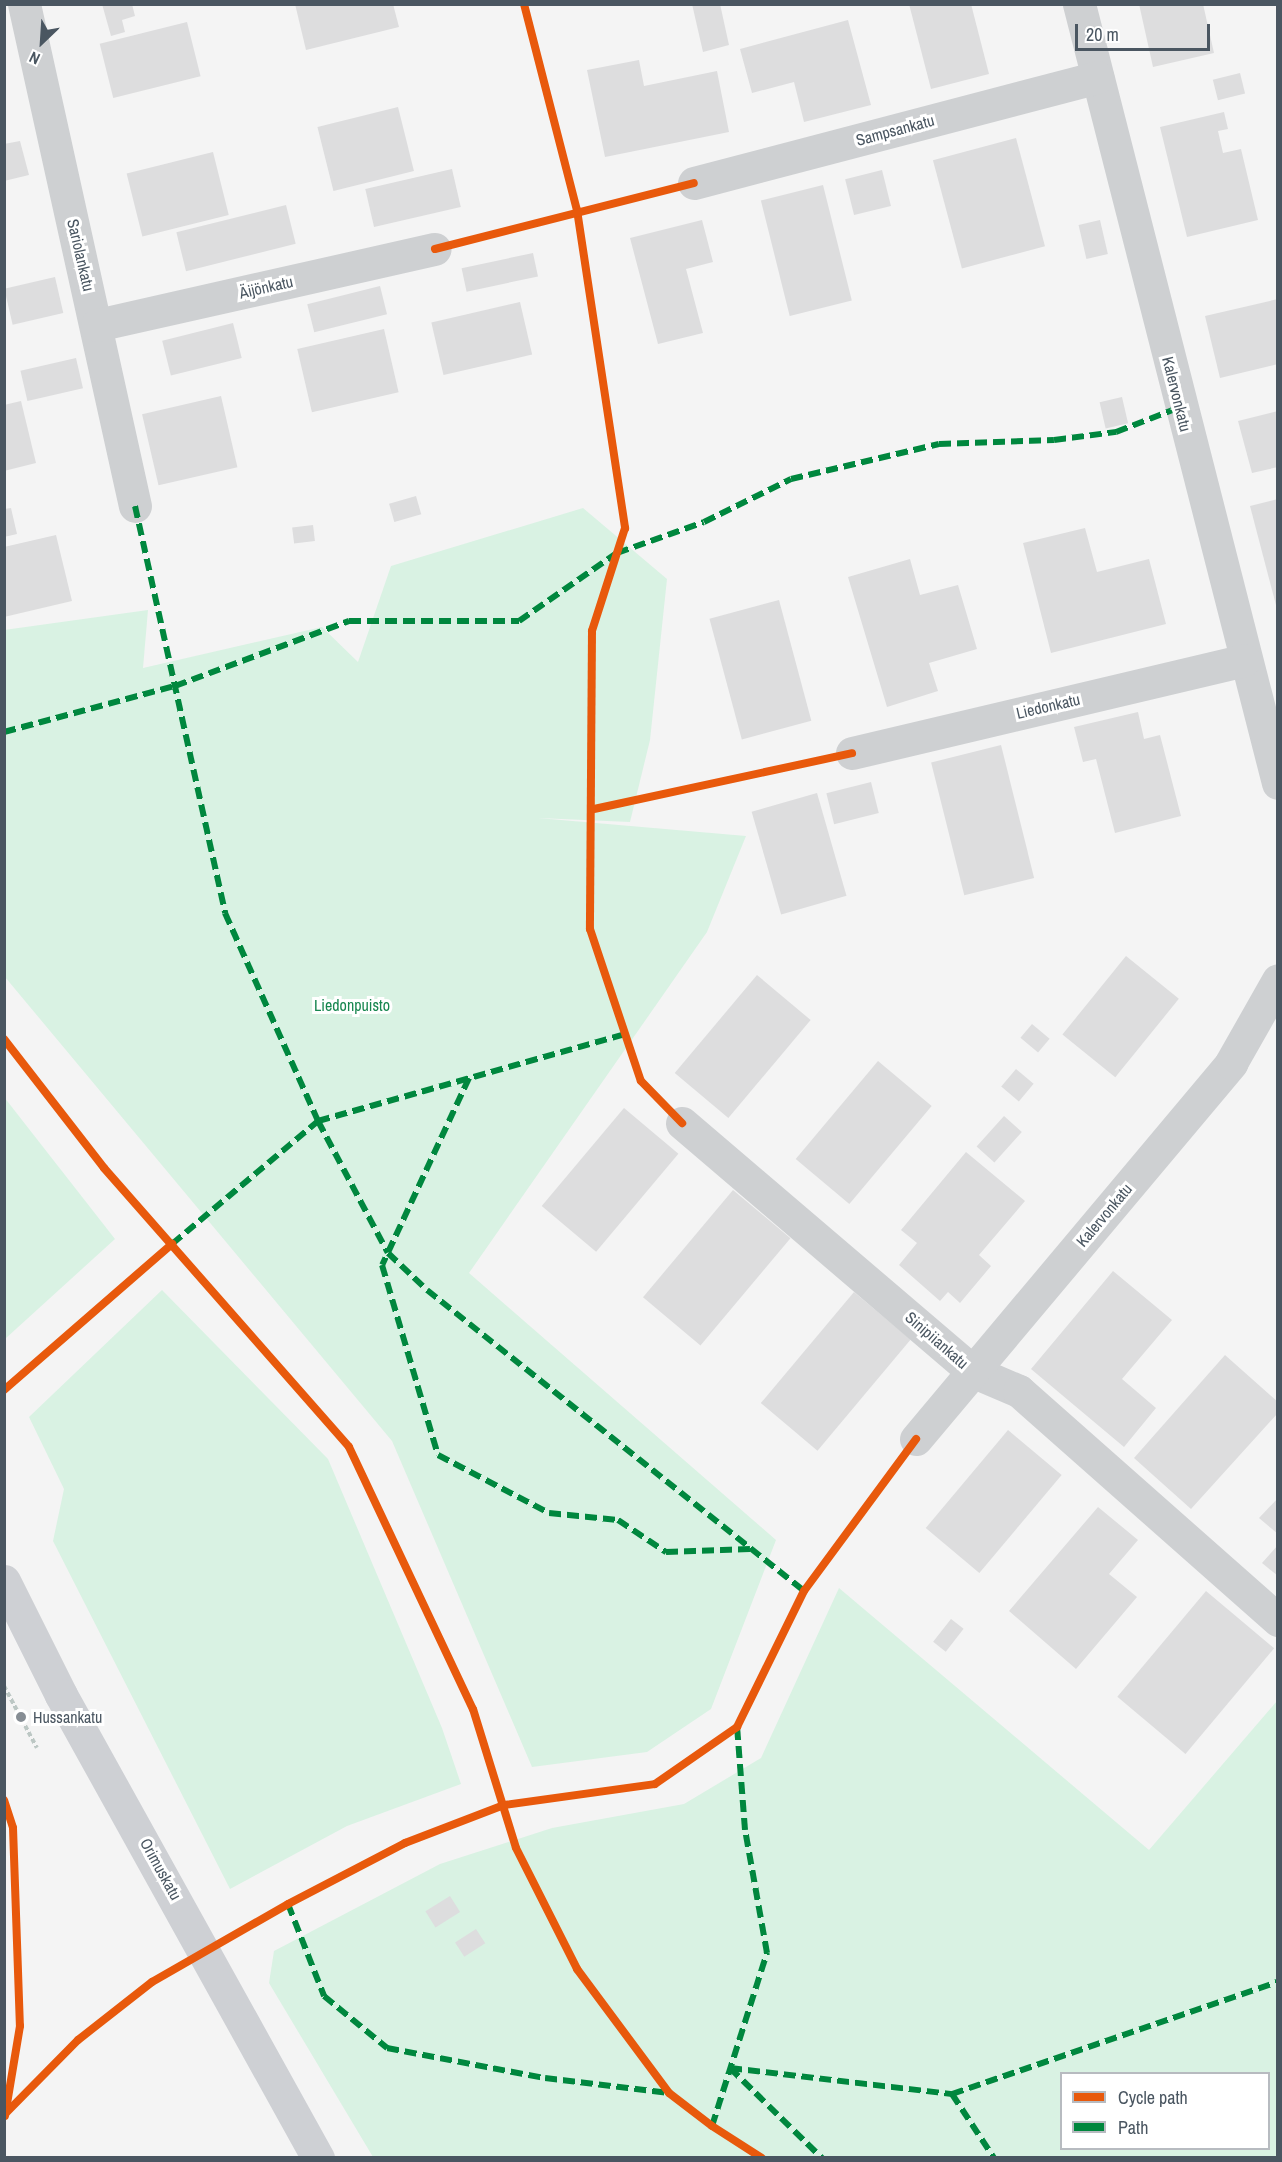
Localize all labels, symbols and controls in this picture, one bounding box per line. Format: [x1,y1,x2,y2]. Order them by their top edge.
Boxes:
north arrow [12,12,72,72]
scale bar [1078,12,1213,50]
text: 20 m [1086,22,1119,47]
text: N [25,46,43,70]
street label: Sampsankatu [854,110,936,150]
street label: Sariolankatu [63,217,99,293]
street label: Äijönkatu [237,271,295,303]
street label: Kalervonkatu [1158,355,1196,433]
street label: Liedonkatu [1014,689,1082,723]
park label: Liedonpuisto [314,995,390,1015]
street label: Kalervonkatu [1072,1179,1136,1251]
street label: Sinipiiankatu [902,1307,972,1373]
place label: Hussankatu [33,1707,102,1727]
marker: Hussankatu [14,1710,28,1724]
street label: Orimuskatu [136,1835,186,1903]
legend [1060,2072,1270,2150]
text: Cycle path [1118,2085,1188,2110]
text: Path [1118,2115,1148,2140]

